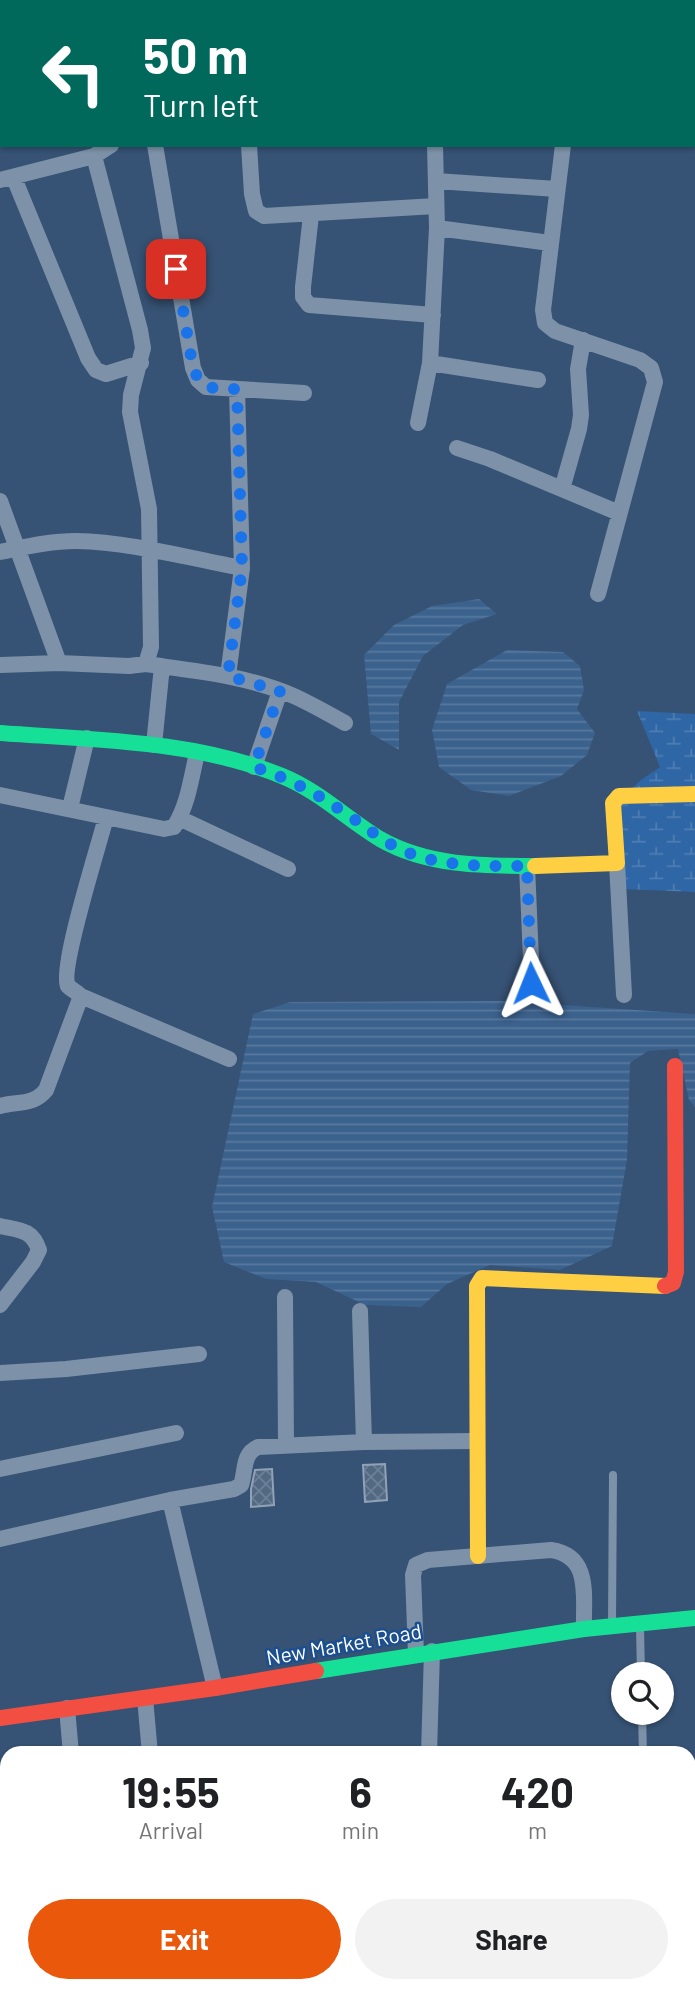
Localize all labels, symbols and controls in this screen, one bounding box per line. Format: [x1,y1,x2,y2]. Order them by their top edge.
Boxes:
text: 50 m [143,25,248,84]
icon: left [28,28,119,119]
text: Turn left [143,85,260,123]
pin [146,239,206,299]
icon: arrive [157,250,195,288]
position arrow [494,946,568,1020]
street label: New Market Road [264,1618,423,1669]
map controls [611,1662,674,1725]
button: search [611,1662,674,1725]
text: 19:55 [122,1766,220,1816]
text: 6 [349,1766,372,1816]
text: 420 [501,1766,574,1816]
text: Arrival [139,1816,203,1844]
text: min [342,1816,379,1844]
text: m [528,1816,547,1844]
button: Exit [28,1899,341,1979]
button: Share [355,1899,668,1979]

